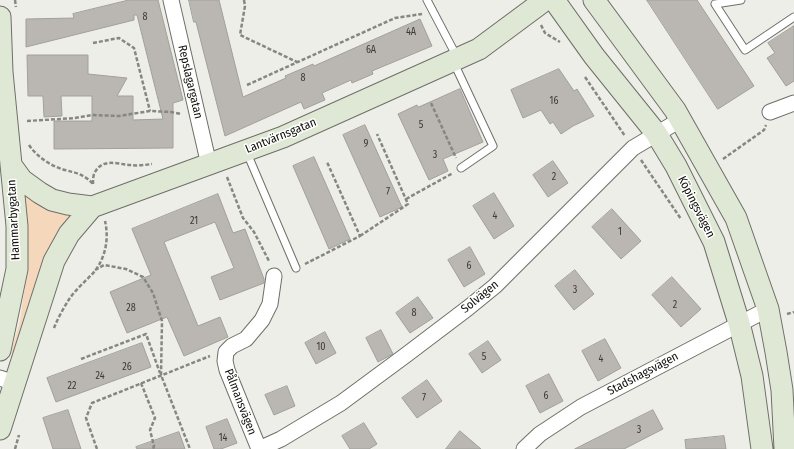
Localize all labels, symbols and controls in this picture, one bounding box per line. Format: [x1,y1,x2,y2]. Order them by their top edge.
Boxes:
house number: 8 [143,11,147,23]
house number: 4A [406,26,416,38]
street label: Repslagargatan [175,44,205,120]
house number: 6A [366,44,376,56]
house number: 8 [301,72,305,84]
house number: 16 [550,95,558,107]
street label: Lantvärnsgatan [243,115,319,157]
house number: 5 [419,119,423,131]
house number: 9 [364,138,368,150]
house number: 3 [433,149,437,161]
house number: 2 [552,171,556,183]
street label: Köpingsvägen [674,174,718,240]
street label: Hammarbygatan [5,179,23,261]
house number: 7 [386,186,390,198]
house number: 4 [493,210,497,222]
house number: 21 [190,215,198,227]
house number: 1 [618,226,622,238]
house number: 6 [467,260,471,272]
street label: Solvägen [458,278,502,316]
house number: 3 [573,284,577,296]
house number: 2 [673,299,677,311]
house number: 28 [126,302,136,314]
house number: 8 [412,307,416,319]
house number: 10 [316,341,326,353]
street label: Stadshagsvägen [605,349,681,399]
house number: 5 [482,351,486,363]
house number: 4 [599,353,603,365]
house number: 26 [122,361,132,373]
street label: Pålmansvägen [221,367,259,437]
house number: 24 [95,370,105,382]
house number: 22 [68,380,76,392]
house number: 6 [544,390,548,402]
house number: 7 [422,392,426,404]
house number: 3 [637,424,641,436]
house number: 14 [219,432,227,444]

